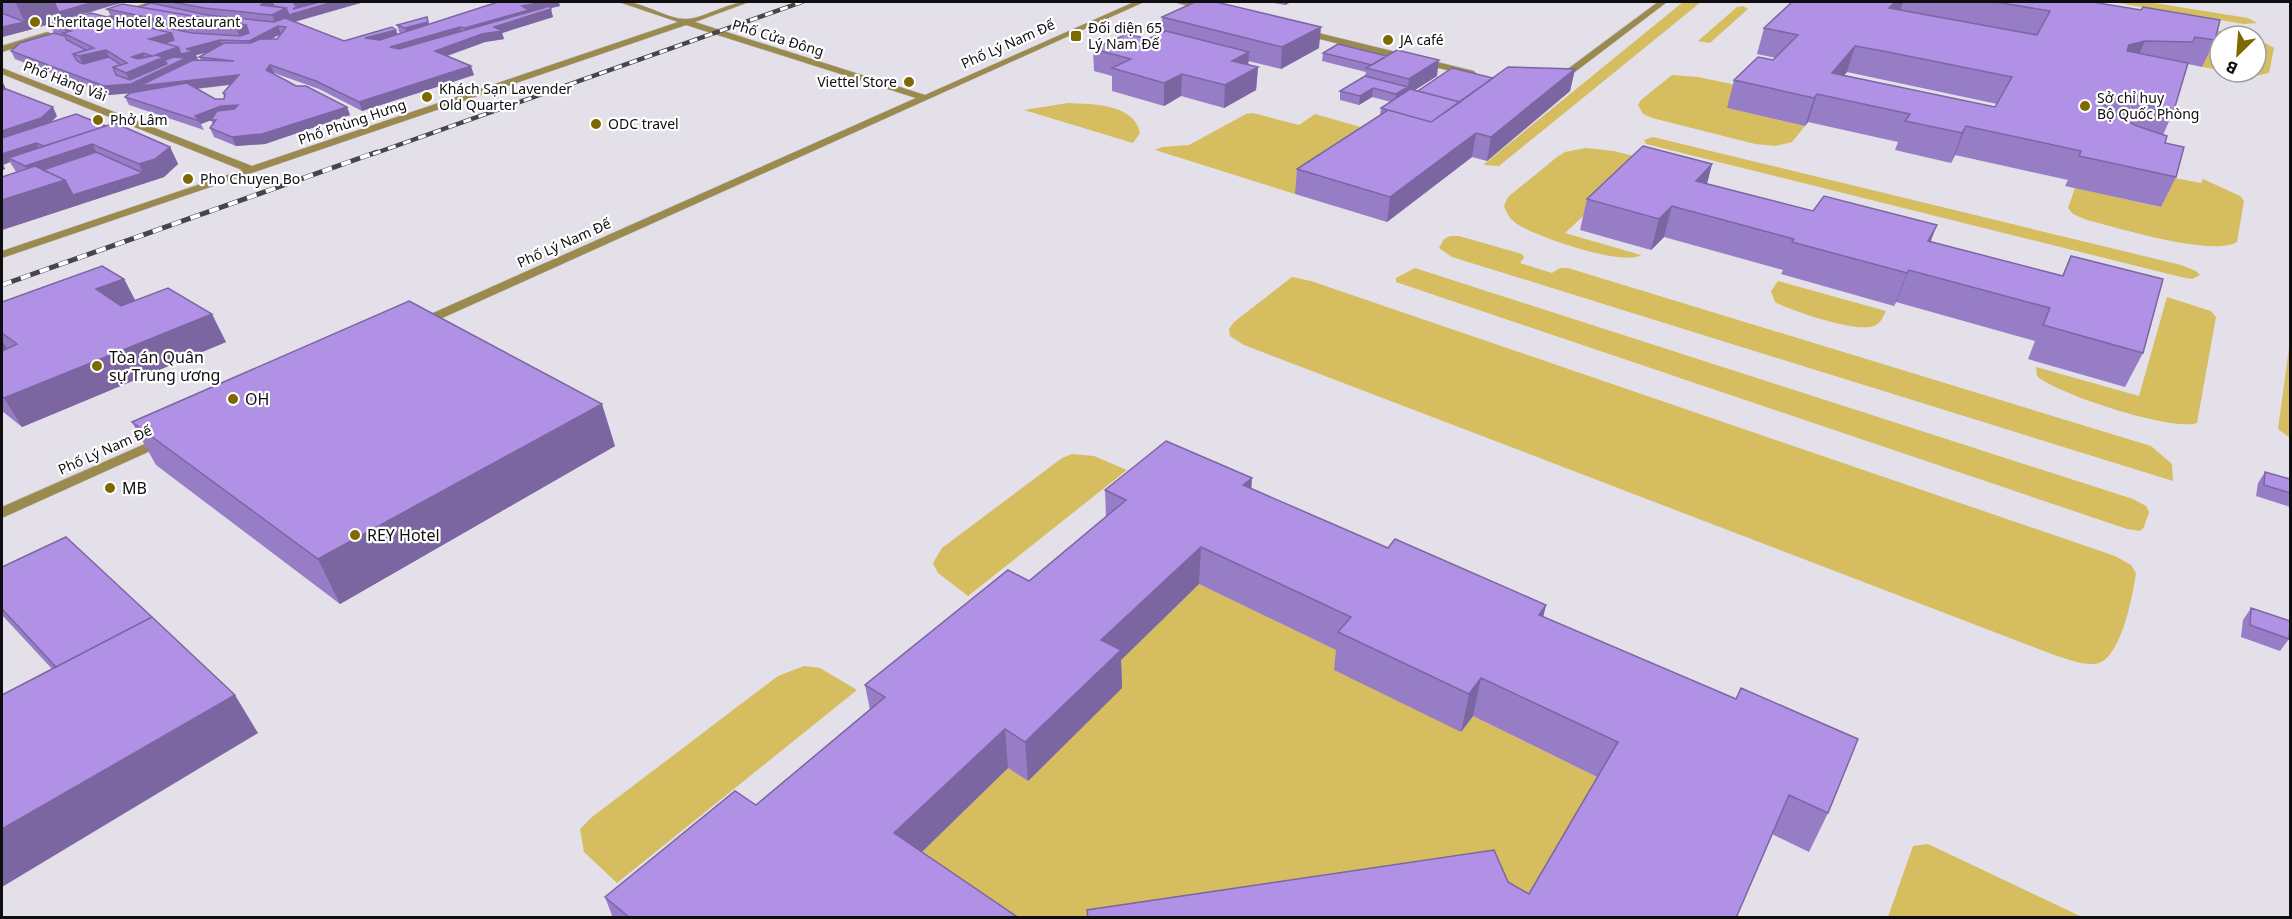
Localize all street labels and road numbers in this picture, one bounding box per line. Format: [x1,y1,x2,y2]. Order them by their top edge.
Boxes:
street label: Phố Lý Nam Đế [958,14,1058,73]
street label: Phố Cửa Đông [730,15,826,60]
street label: Phố Hàng Vải [21,56,110,105]
street label: Phố Phùng Hưng [295,94,408,149]
street label: Phố Lý Nam Đế [514,213,614,272]
street label: Phố Lý Nam Đế [55,420,155,479]

